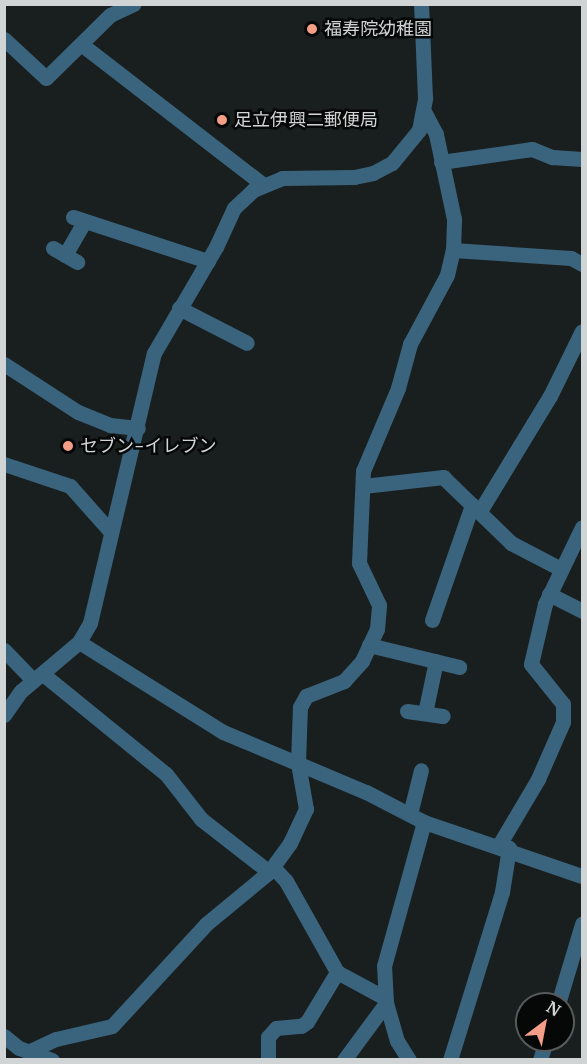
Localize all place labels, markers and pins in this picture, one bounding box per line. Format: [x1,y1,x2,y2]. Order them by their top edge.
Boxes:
place label: 福寿院幼稚園 [324,18,432,40]
marker: 福寿院幼稚園 [305,22,319,36]
place label: 足立伊興二郵便局 [234,109,378,131]
marker: 足立伊興二郵便局 [215,113,229,127]
place label: セブン-イレブン [80,435,216,457]
marker: セブン-イレブン [61,439,75,453]

